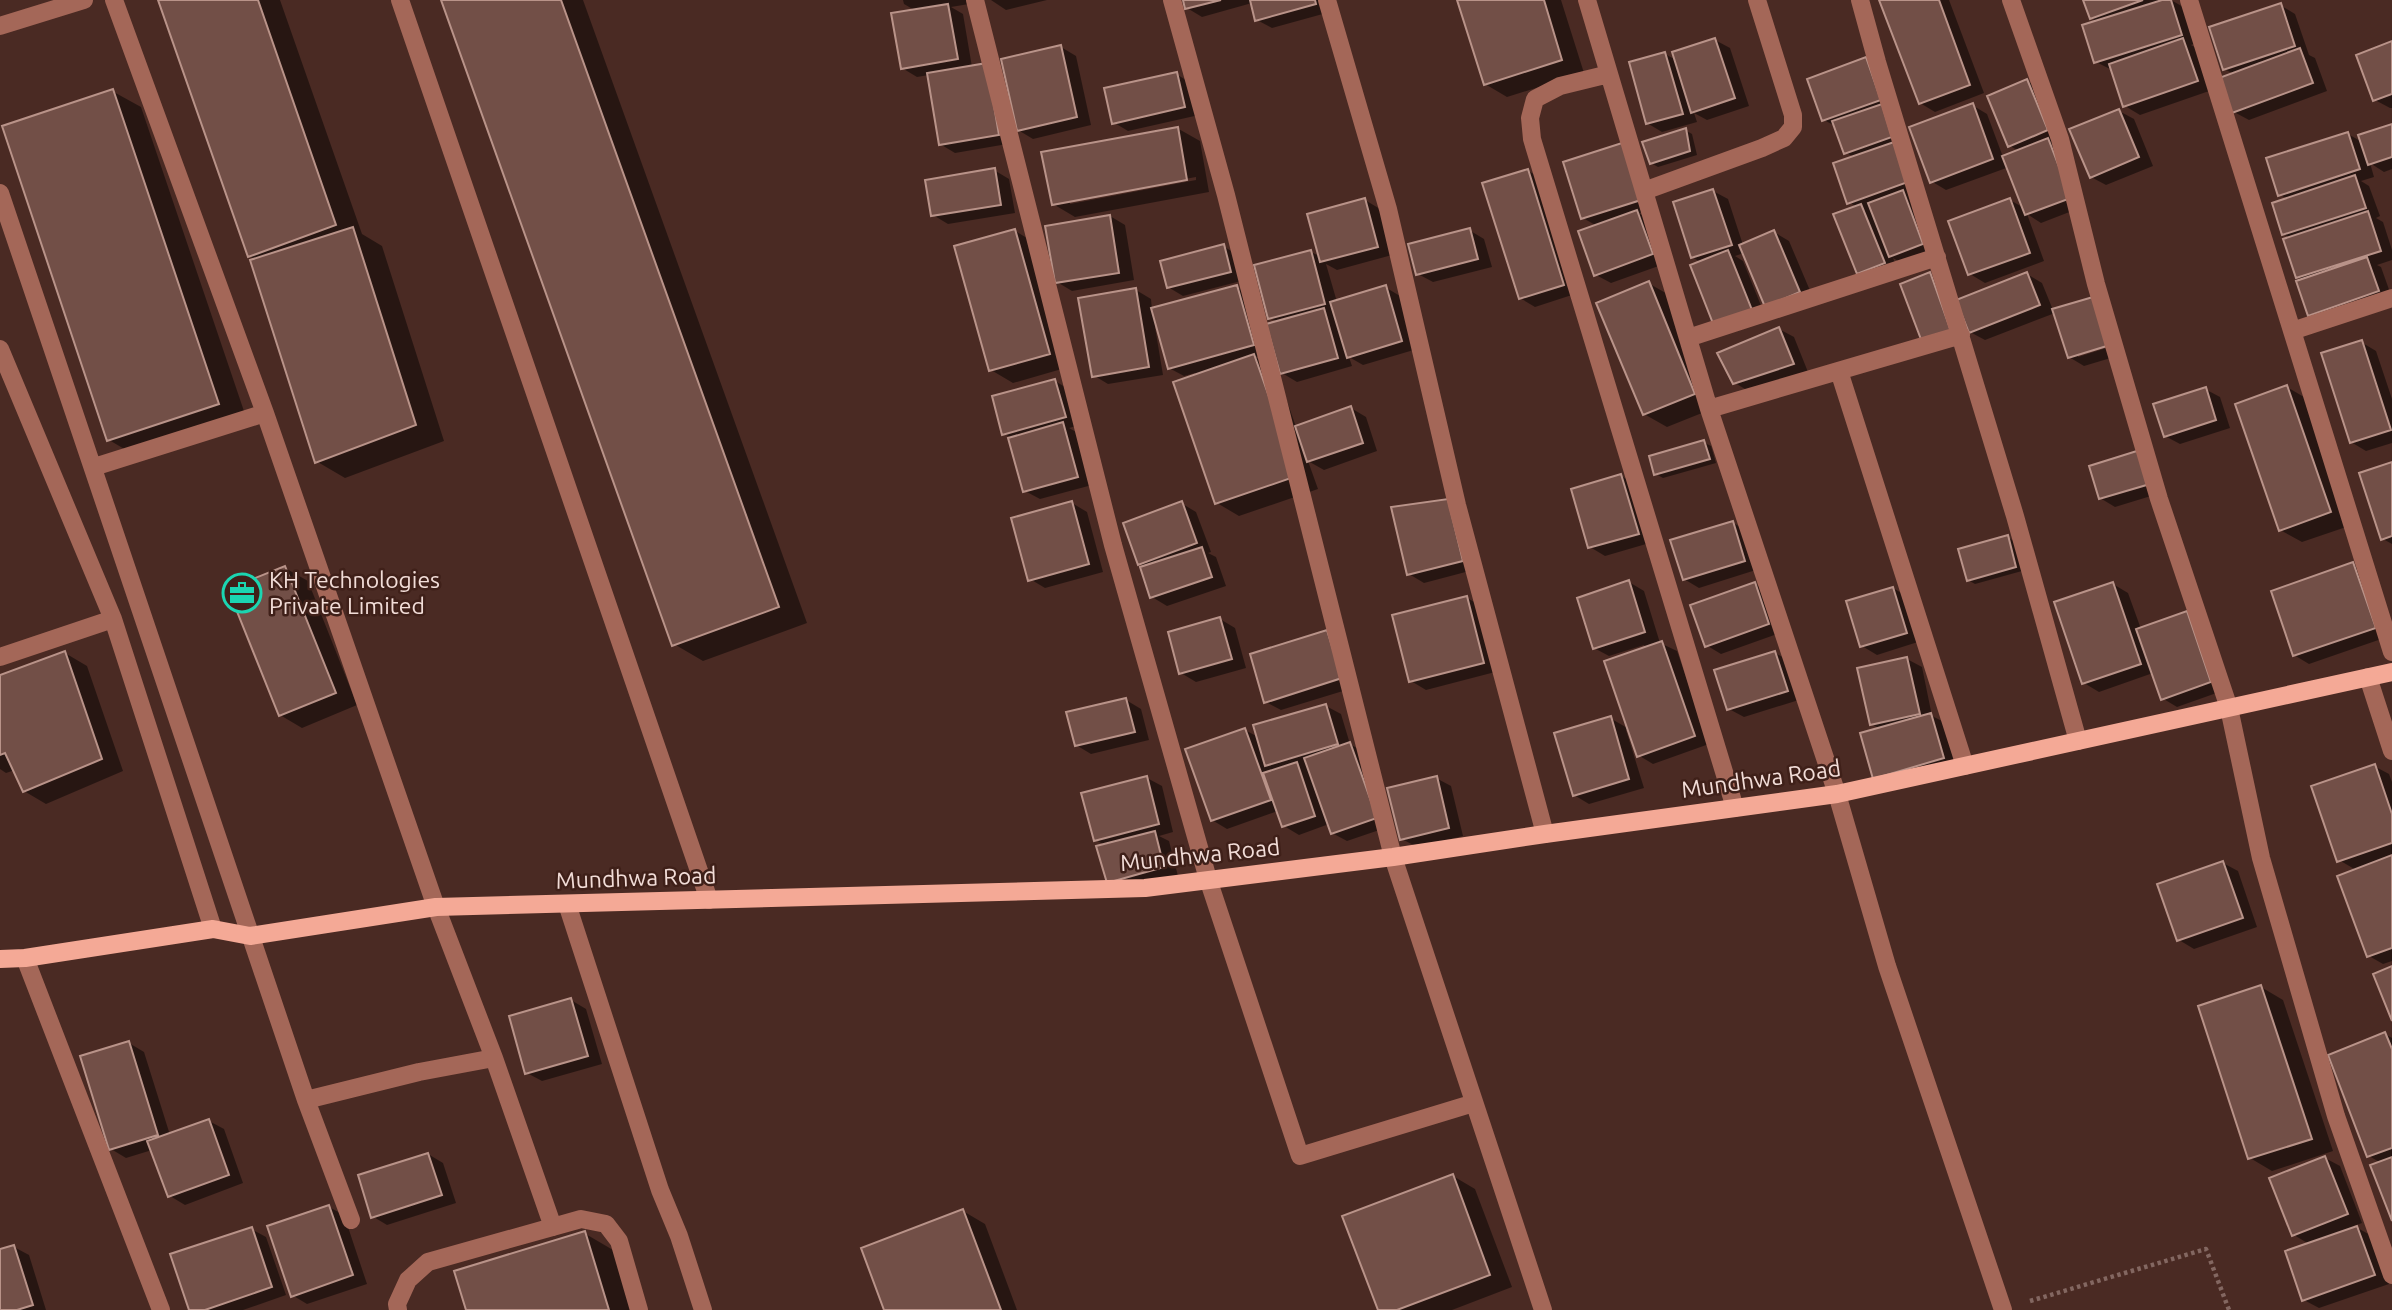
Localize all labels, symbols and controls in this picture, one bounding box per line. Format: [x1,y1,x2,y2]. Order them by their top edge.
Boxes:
place label: KH Technologies Private Limited [269,567,440,618]
office icon: KH Technologies Private Limited [221,572,263,614]
street label: Mundhwa Road [1680,755,1842,802]
street label: Mundhwa Road [1119,834,1281,875]
street label: Mundhwa Road [555,862,717,893]

